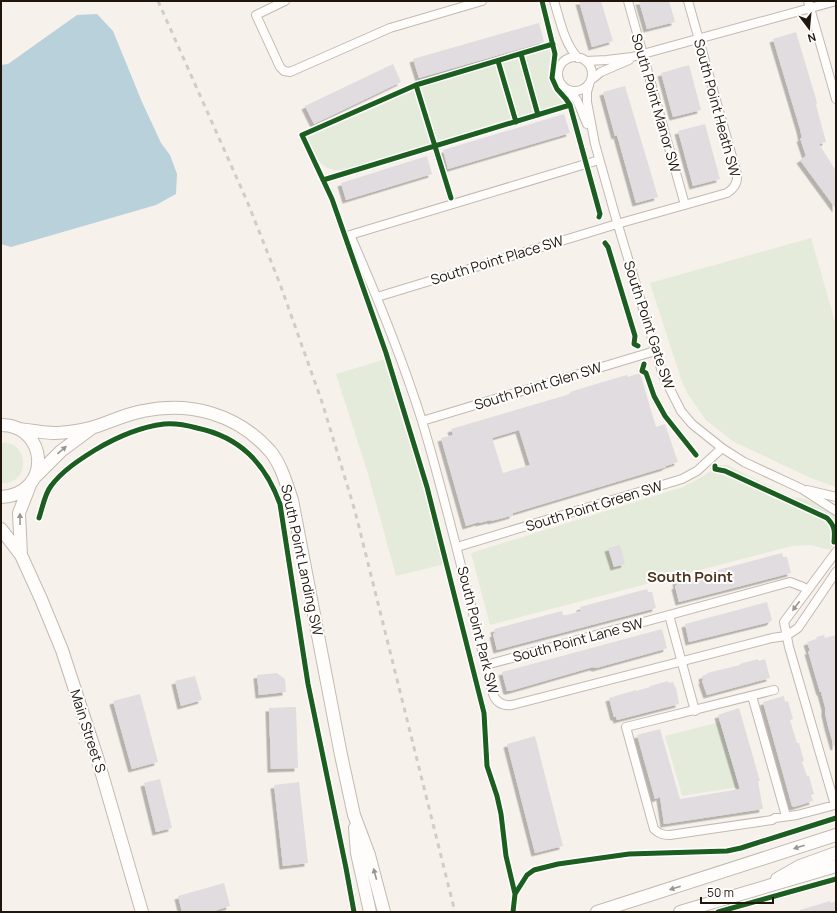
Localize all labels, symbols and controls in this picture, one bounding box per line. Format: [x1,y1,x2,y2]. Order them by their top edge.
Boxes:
north arrow [789,8,829,48]
text: N [806,30,818,46]
street label: South Point Manor SW [627,31,685,175]
street label: South Point Heath SW [690,37,745,179]
street label: South Point Place SW [428,230,566,289]
street label: South Point Gate SW [620,258,679,392]
street label: South Point Glen SW [472,357,604,414]
one-way arrow [57,446,68,455]
street label: South Point Green SW [523,476,665,535]
street label: South Point Landing SW [277,482,328,637]
one-way arrow [17,512,23,525]
street label: South Point Park SW [453,564,504,696]
district label: South Point [647,566,733,587]
one-way arrow [792,600,800,611]
street label: South Point Lane SW [511,613,645,666]
street label: Main Street S [66,687,111,775]
one-way arrow [793,844,805,850]
one-way arrow [371,868,377,881]
scale bar [701,879,773,905]
text: 50 m [707,884,734,901]
one-way arrow [669,885,681,891]

